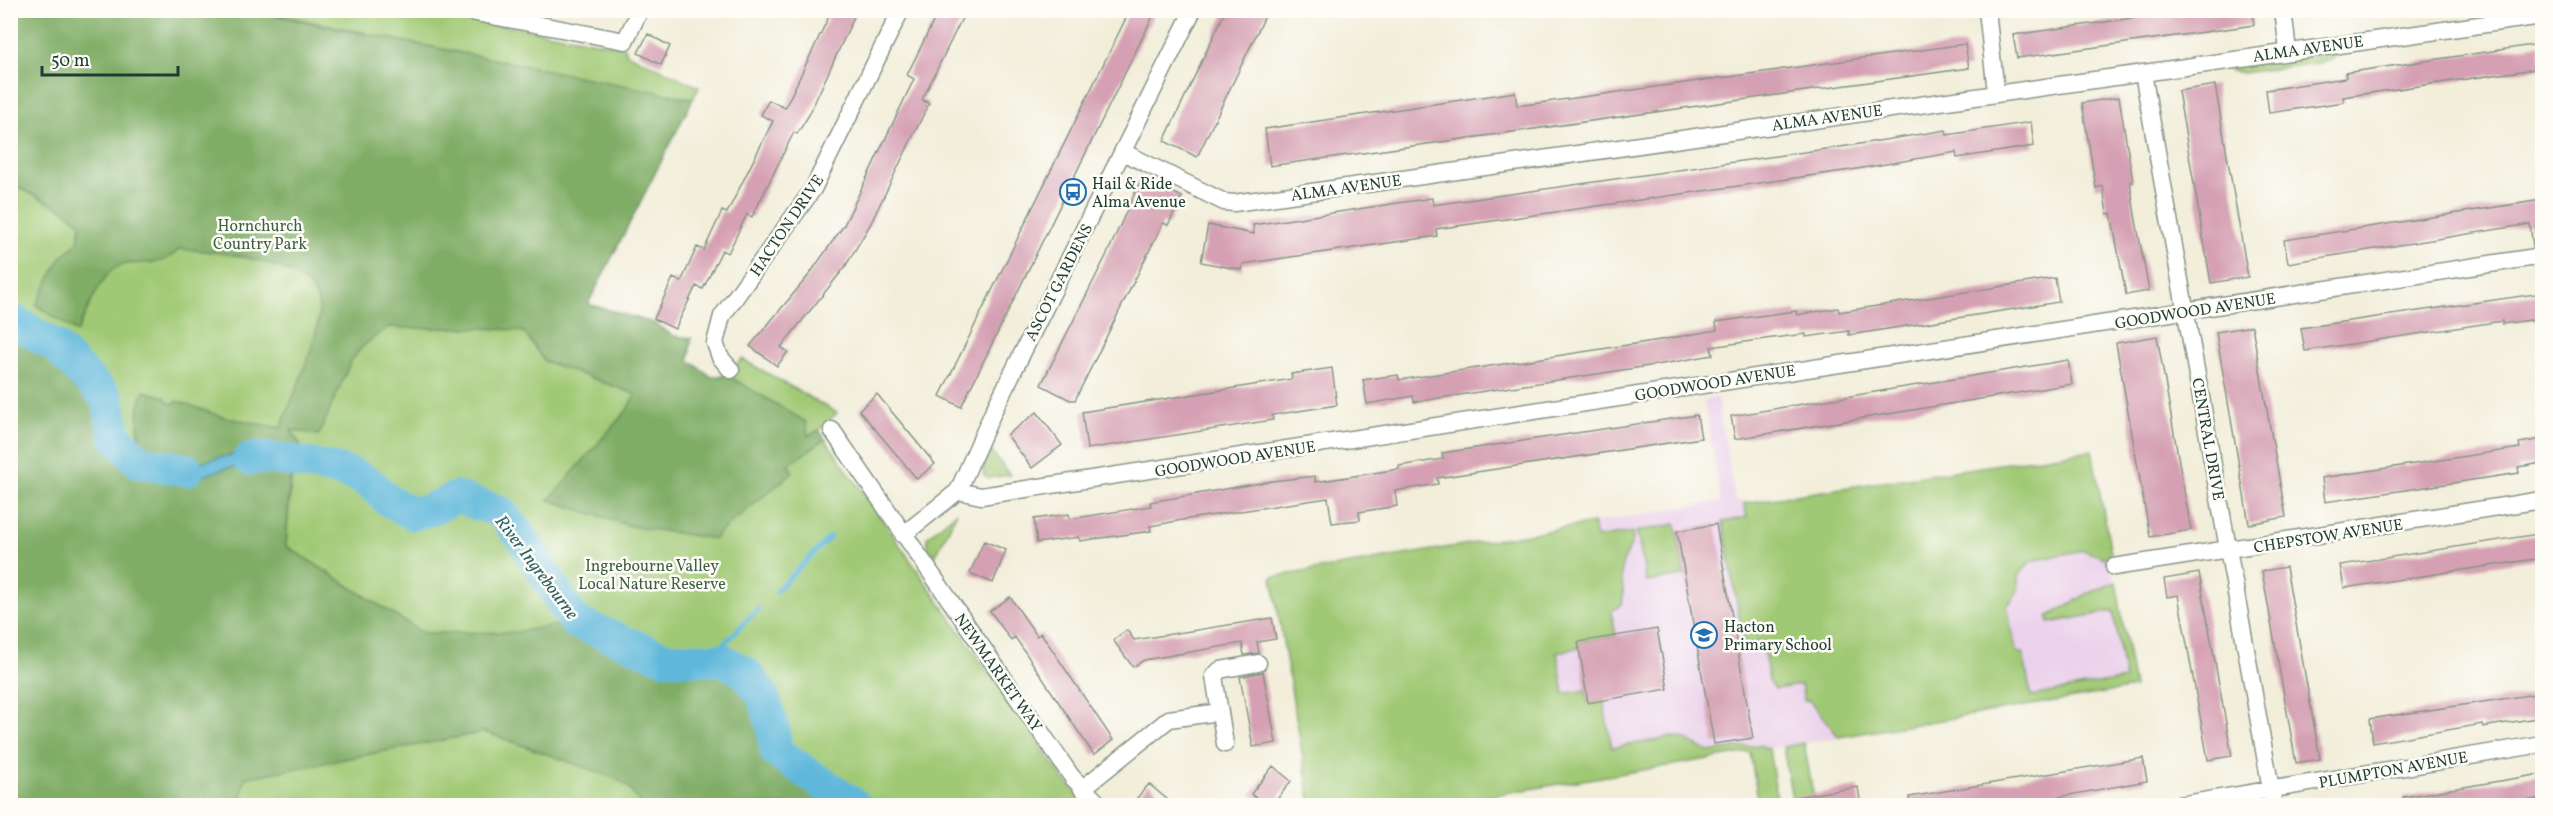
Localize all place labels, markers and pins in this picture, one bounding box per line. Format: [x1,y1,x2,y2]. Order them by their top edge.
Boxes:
place label: Hail & Ride Alma Avenue [1092,174,1186,214]
bus stop icon: Hail & Ride Alma Avenue [1058,177,1088,207]
place label: Hacton Primary School [1724,617,1832,657]
school or university icon: Hacton Primary School [1689,620,1719,650]

